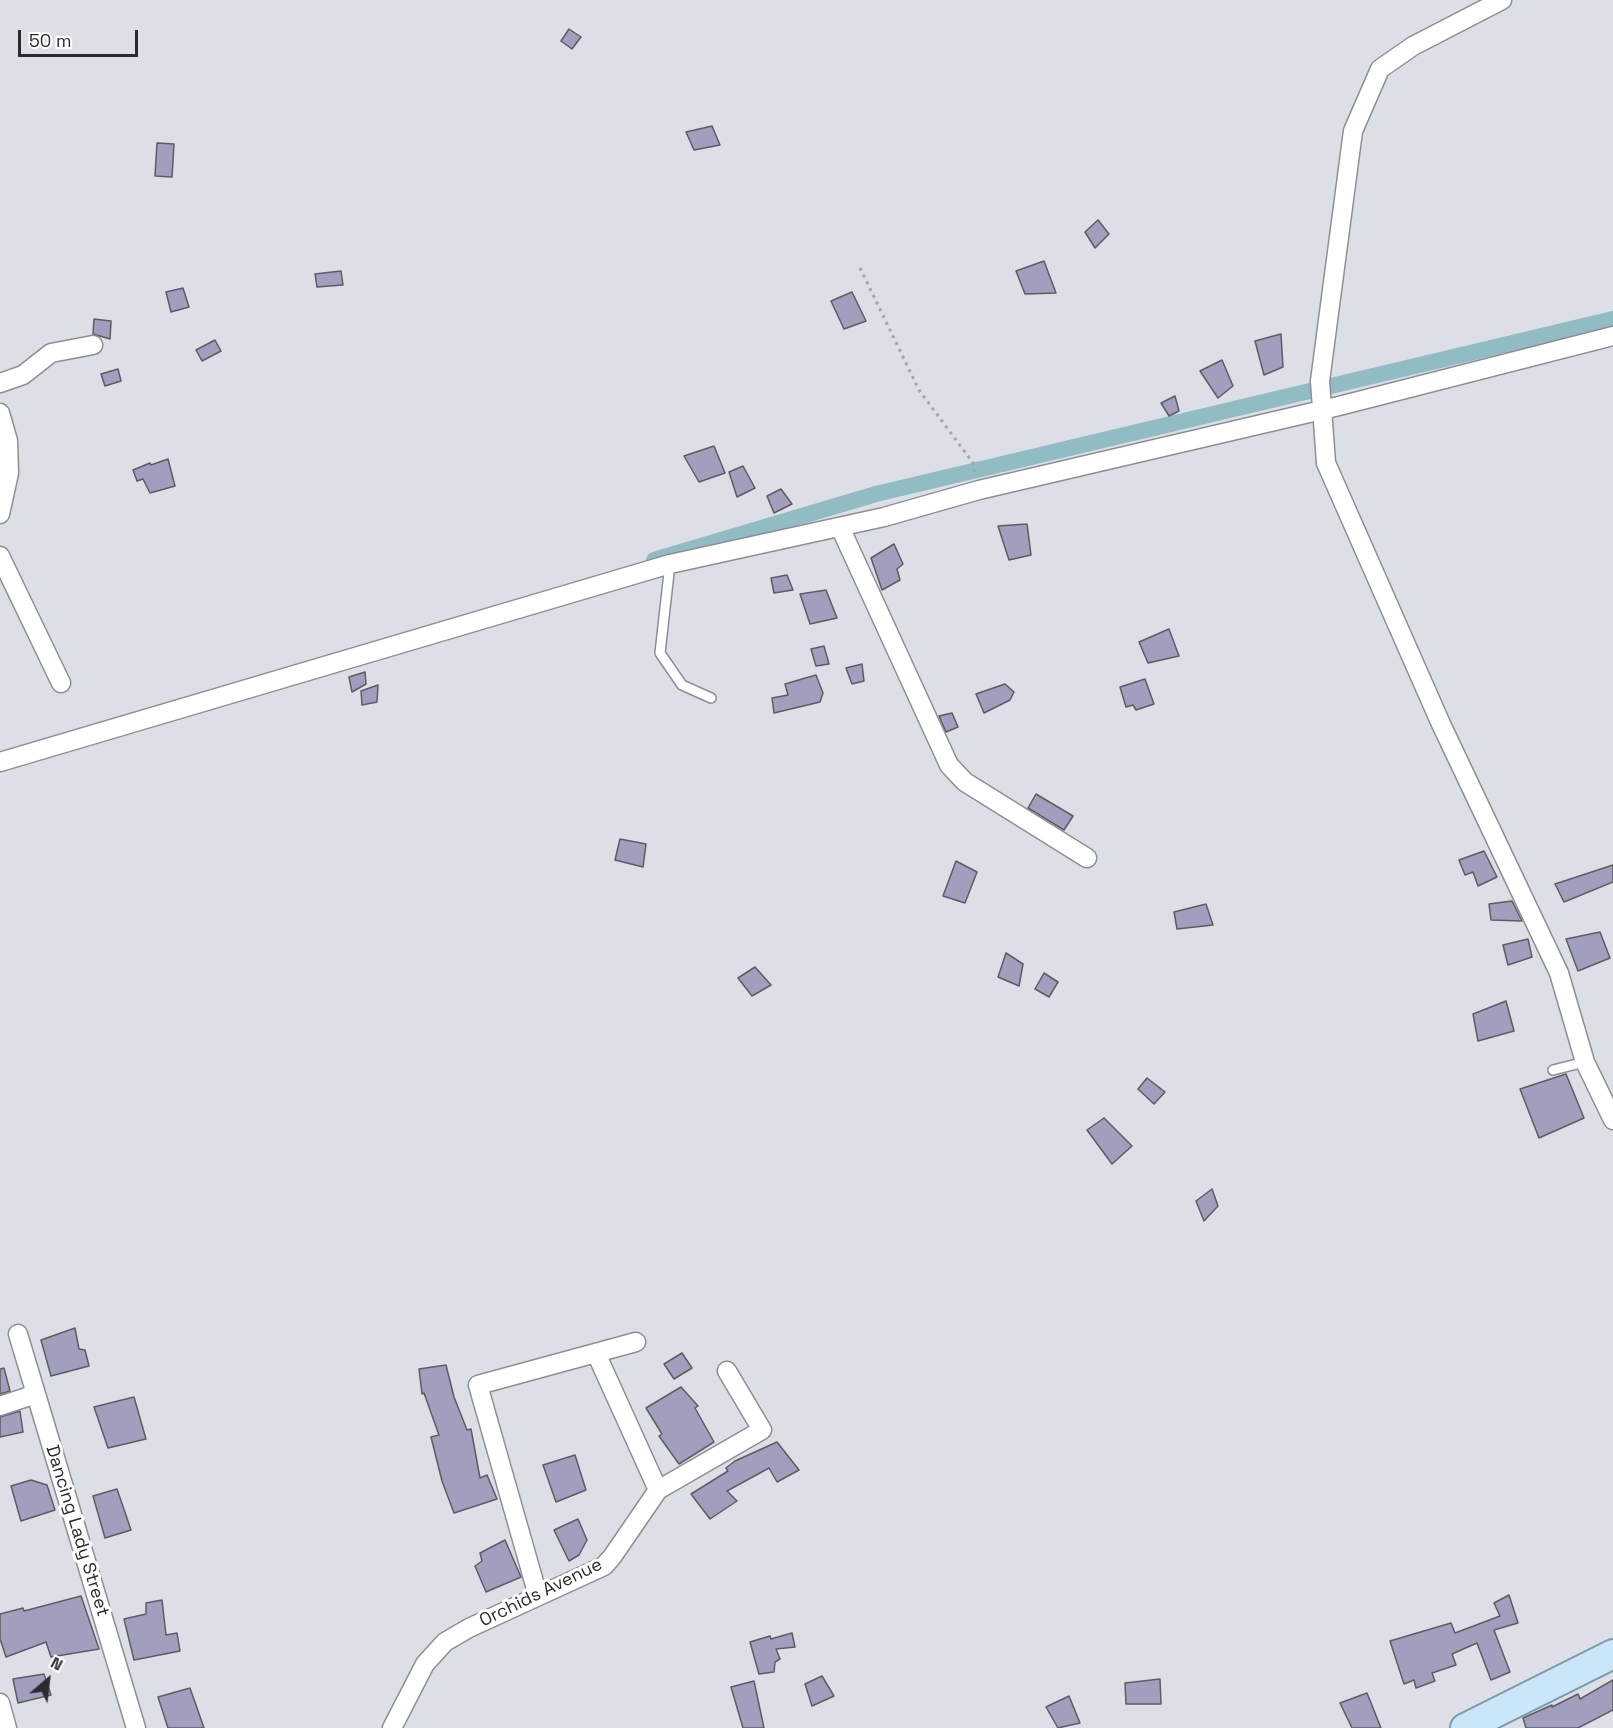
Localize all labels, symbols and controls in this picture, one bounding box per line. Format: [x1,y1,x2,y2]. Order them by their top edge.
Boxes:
scale bar [21,18,141,56]
text: 50 m [29,29,71,52]
street label: Dancing Lady Street [41,1443,113,1619]
street label: Orchids Avenue [476,1554,606,1632]
north arrow [18,1650,78,1710]
text: N [47,1652,66,1675]

